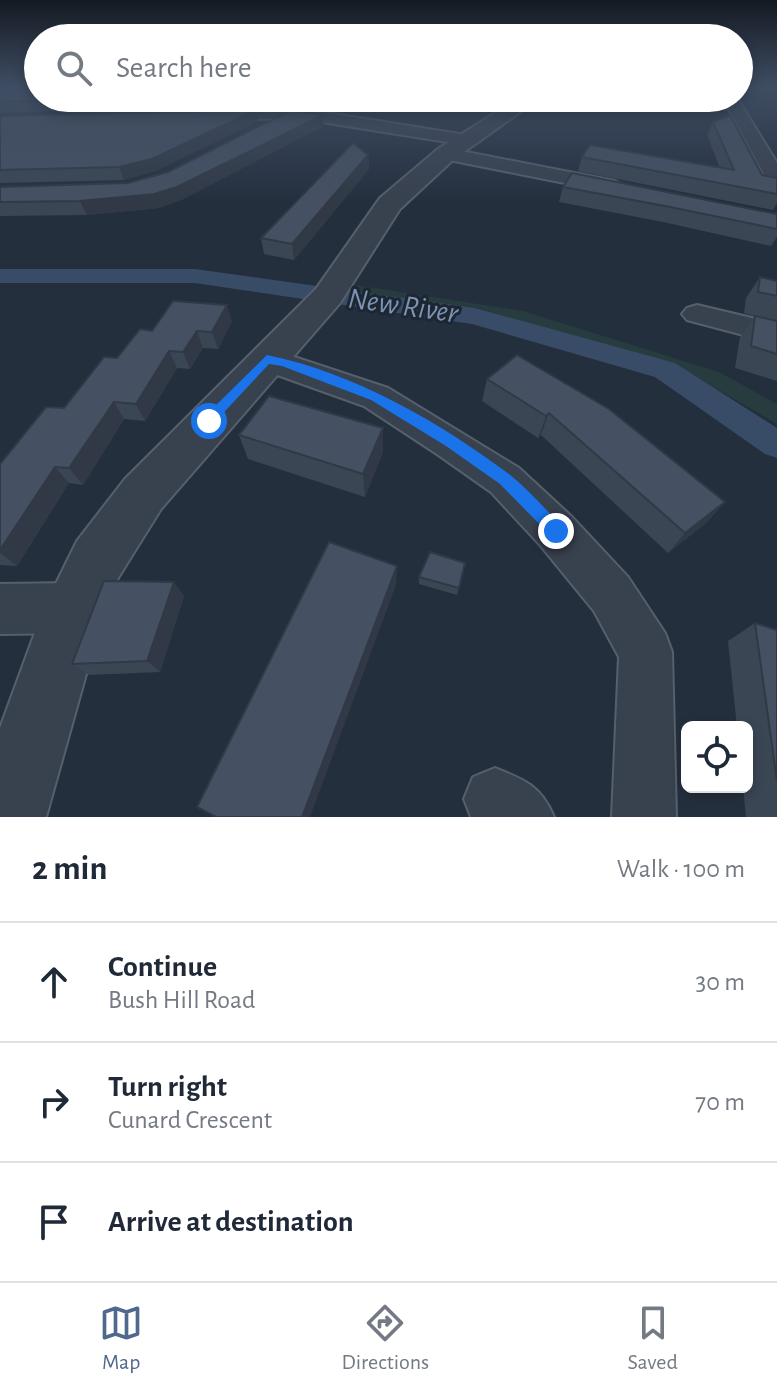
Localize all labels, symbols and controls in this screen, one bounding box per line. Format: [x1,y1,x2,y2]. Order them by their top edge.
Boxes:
search box [24,24,753,112]
icon: search [52,46,96,90]
text: Search here [116,53,252,83]
water label: New River [346,283,461,329]
route start [191,403,227,439]
route end [538,513,574,549]
map controls [681,721,753,793]
button: locate [681,721,753,793]
text: 2 min [32,852,107,886]
text: Walk · 100 m [617,856,745,882]
text: Continue [108,952,217,982]
icon: ahead [32,960,76,1004]
text: 30 m [695,969,745,995]
text: Bush Hill Road [108,987,256,1013]
text: Turn right [108,1072,227,1102]
icon: right [32,1080,76,1124]
text: 70 m [695,1089,745,1115]
text: Cunard Crescent [108,1107,272,1133]
icon: arrive [32,1200,76,1244]
text: Arrive at destination [108,1207,354,1237]
tab: Map [99,1301,143,1375]
tab: Directions [341,1301,429,1375]
tab: Saved [627,1301,678,1375]

